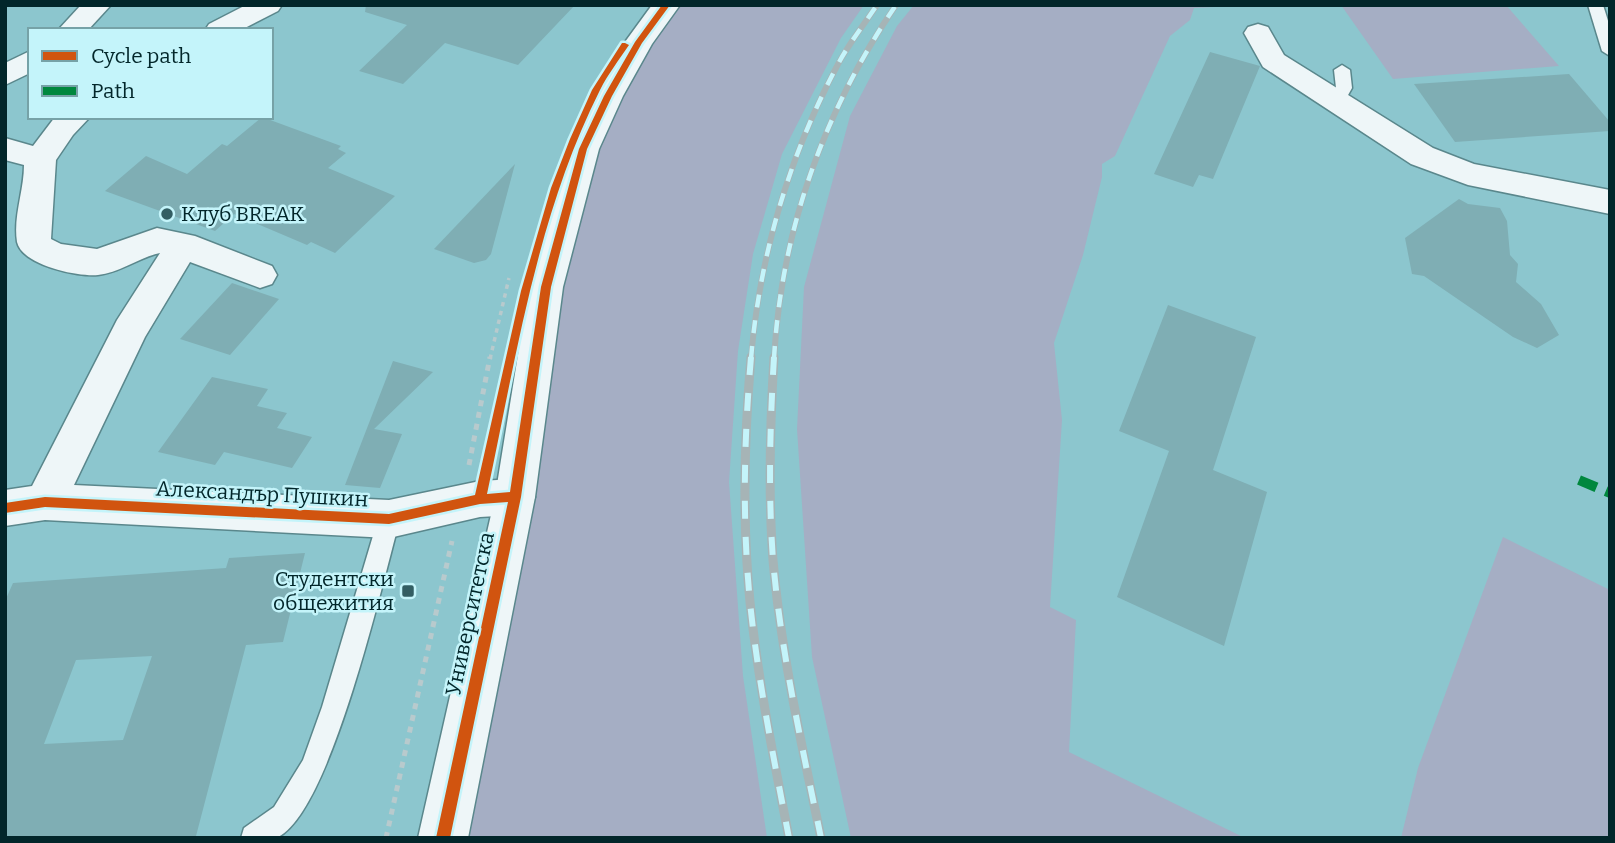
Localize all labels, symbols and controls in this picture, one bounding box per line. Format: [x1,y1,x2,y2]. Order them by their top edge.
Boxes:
legend [28,28,273,119]
text: Cycle path [91,43,191,69]
text: Path [91,78,135,104]
place label: Клуб BREAK [181,201,304,227]
marker: Клуб BREAK [159,206,175,222]
street label: Александър Пушкин [155,475,369,513]
street label: Университетска [440,529,500,698]
place label: Студентски общежития [273,566,394,616]
marker: Студентски общежития [400,583,416,599]

